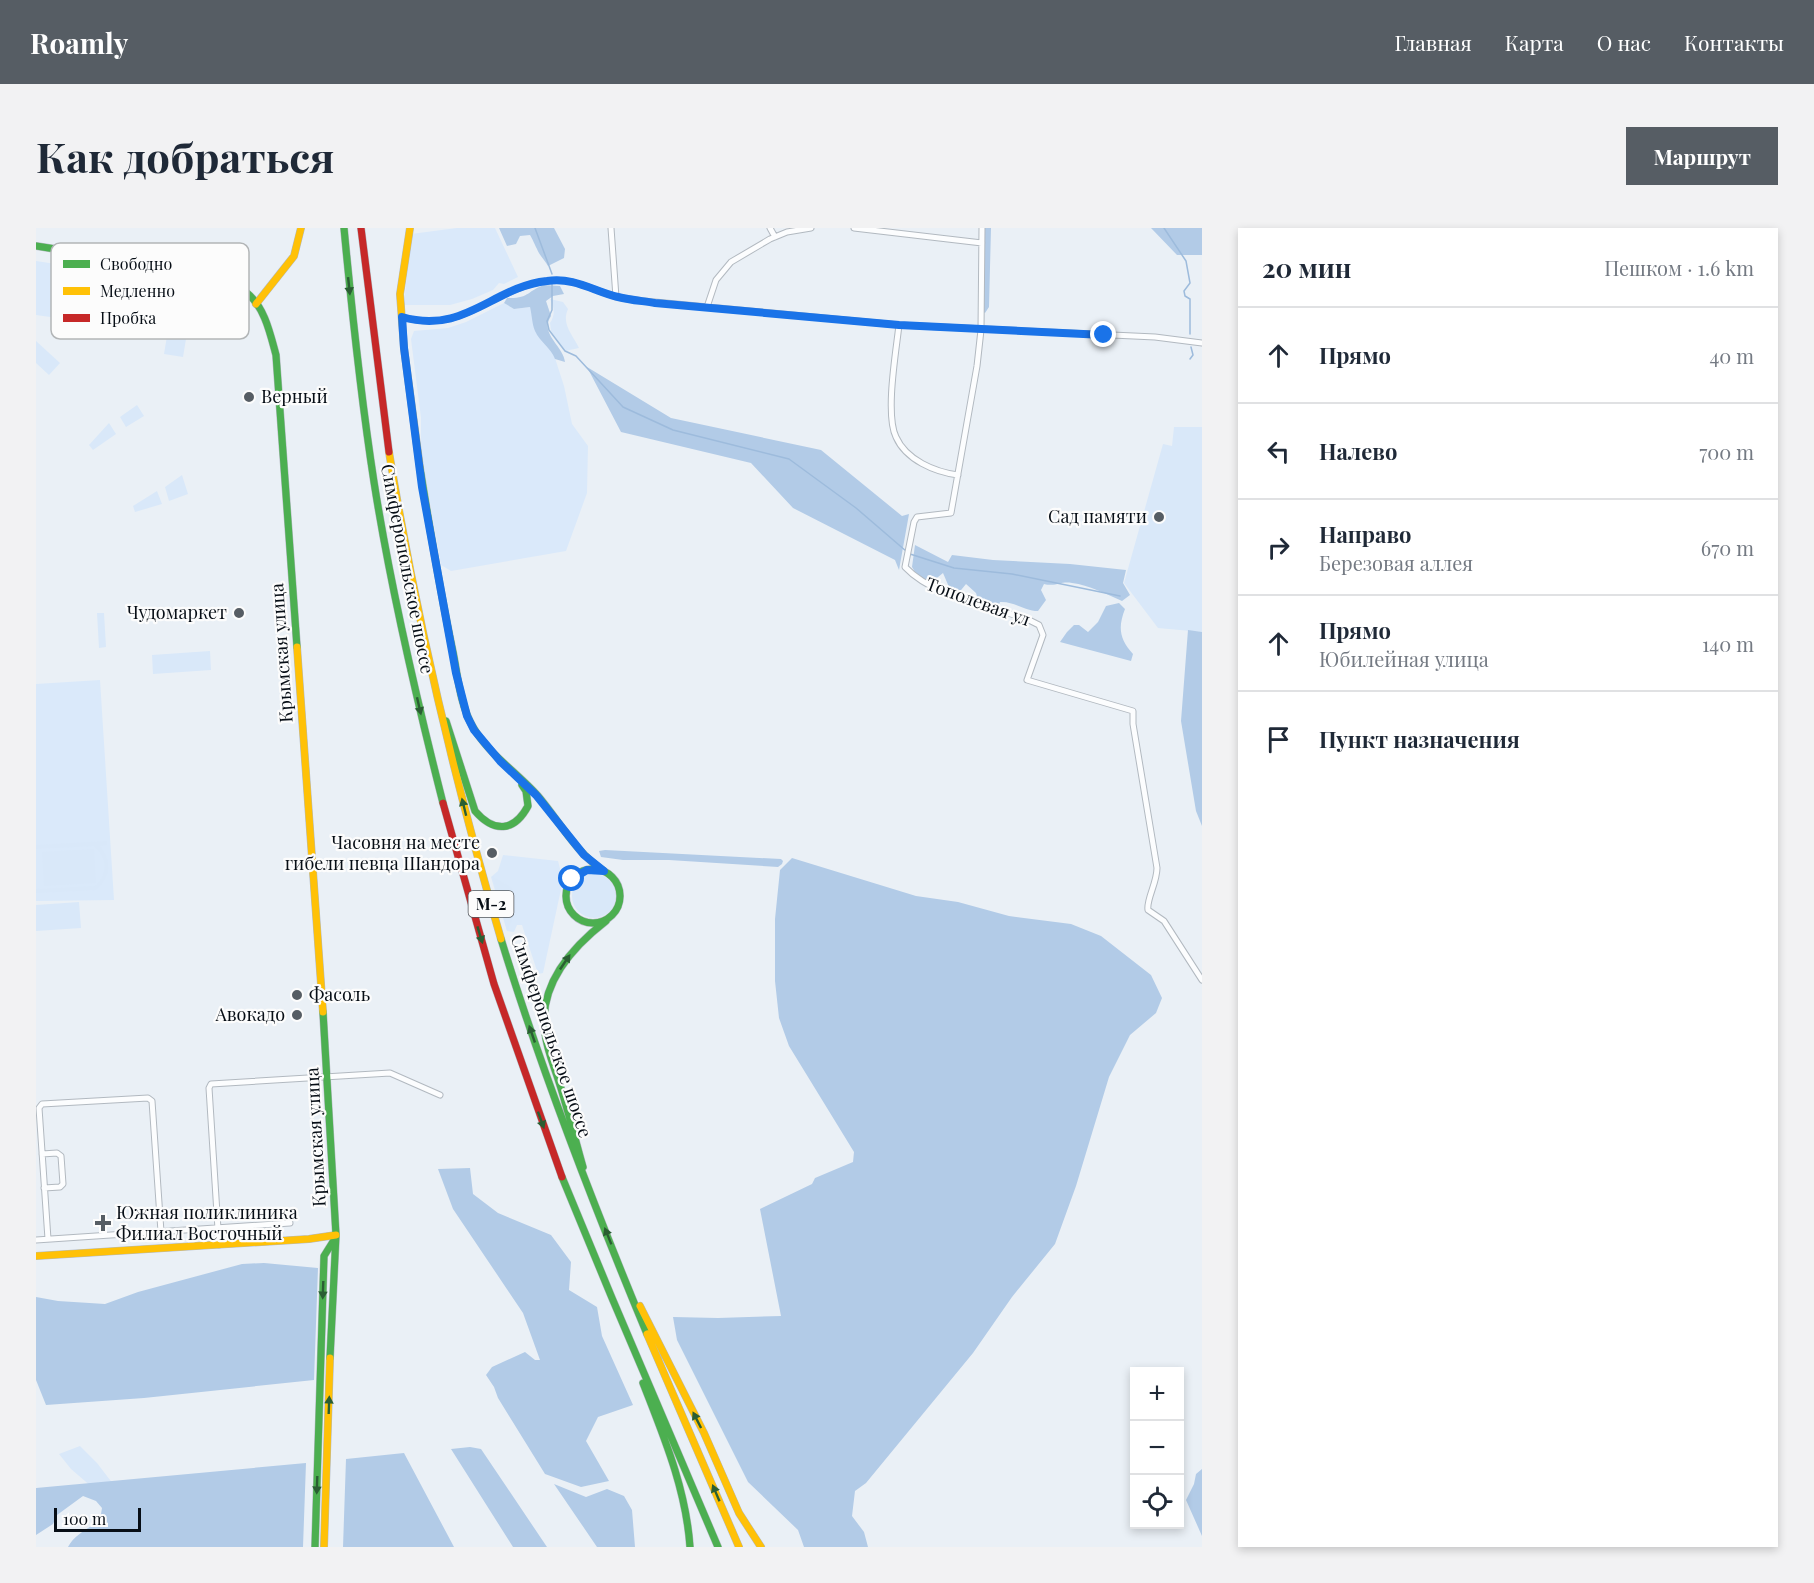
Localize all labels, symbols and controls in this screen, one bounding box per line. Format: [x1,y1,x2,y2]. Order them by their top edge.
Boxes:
text: Roamly [30,24,128,61]
text: Главная [1394,28,1472,56]
text: Карта [1505,28,1564,56]
text: О нас [1597,28,1651,56]
text: Контакты [1684,28,1784,56]
button: Маршрут [1626,127,1778,185]
text: Как добраться [36,128,335,184]
legend [51,243,249,339]
text: 20 мин [1262,250,1351,285]
text: Свободно [100,253,172,274]
text: Пешком · 1.6 km [1604,254,1754,281]
one-way arrow [344,277,354,296]
text: Медленно [100,280,175,301]
text: Пробка [100,307,156,328]
route end [1090,321,1116,347]
icon: ahead [1262,339,1295,372]
text: Прямо [1319,340,1391,370]
text: 40 m [1709,342,1754,369]
place label: Верный [261,384,328,408]
marker: Верный [242,390,256,404]
icon: left [1262,435,1295,468]
text: Налево [1319,436,1397,466]
text: 700 m [1699,438,1754,465]
street label: Симферопольское шоссе [376,462,440,676]
place label: Сад памяти [1048,504,1147,528]
marker: Сад памяти [1152,510,1166,524]
text: Направо [1319,519,1412,549]
icon: right [1262,531,1295,564]
text: 670 m [1701,534,1754,561]
text: Березовая аллея [1319,549,1473,576]
street label: Тополевая ул [923,571,1034,631]
street label: Крымская улица [264,583,298,724]
place label: Чудомаркет [127,600,227,624]
marker: Чудомаркет [232,606,246,620]
text: Прямо [1319,615,1391,645]
icon: ahead [1262,627,1295,660]
text: 140 m [1702,630,1754,657]
text: Юбилейная улица [1319,645,1489,672]
one-way arrow [414,697,424,715]
icon: arrive [1262,723,1295,756]
text: Пункт назначения [1319,724,1520,754]
one-way arrow [459,798,469,816]
place label: Часовня на месте гибели певца Шандора [285,830,480,875]
marker: Часовня на месте гибели певца Шандора [485,846,499,860]
route start [558,865,584,891]
road number: М-2 [468,891,514,917]
one-way arrow [476,926,485,944]
street label: Симферопольское шоссе [506,931,598,1140]
one-way arrow [559,954,570,970]
place label: Фасоль [309,982,370,1006]
marker: Фасоль [290,988,304,1002]
place label: Авокадо [214,1002,285,1026]
marker: Авокадо [290,1008,304,1022]
one-way arrow [526,1025,536,1043]
street label: Крымская улица [299,1067,331,1207]
one-way arrow [536,1111,546,1129]
place label: Южная поликлиника Филиал Восточный [116,1200,298,1245]
marker: Южная поликлиника Филиал Восточный [94,1214,112,1232]
one-way arrow [603,1227,612,1245]
one-way arrow [318,1281,328,1300]
map controls [1130,1367,1184,1529]
button: + [1130,1367,1184,1421]
one-way arrow [324,1395,333,1414]
one-way arrow [693,1412,702,1429]
button: − [1130,1421,1184,1475]
button: locate [1130,1475,1184,1529]
one-way arrow [312,1476,322,1495]
one-way arrow [711,1484,720,1502]
scale bar [54,1505,141,1532]
text: 100 m [63,1508,106,1529]

